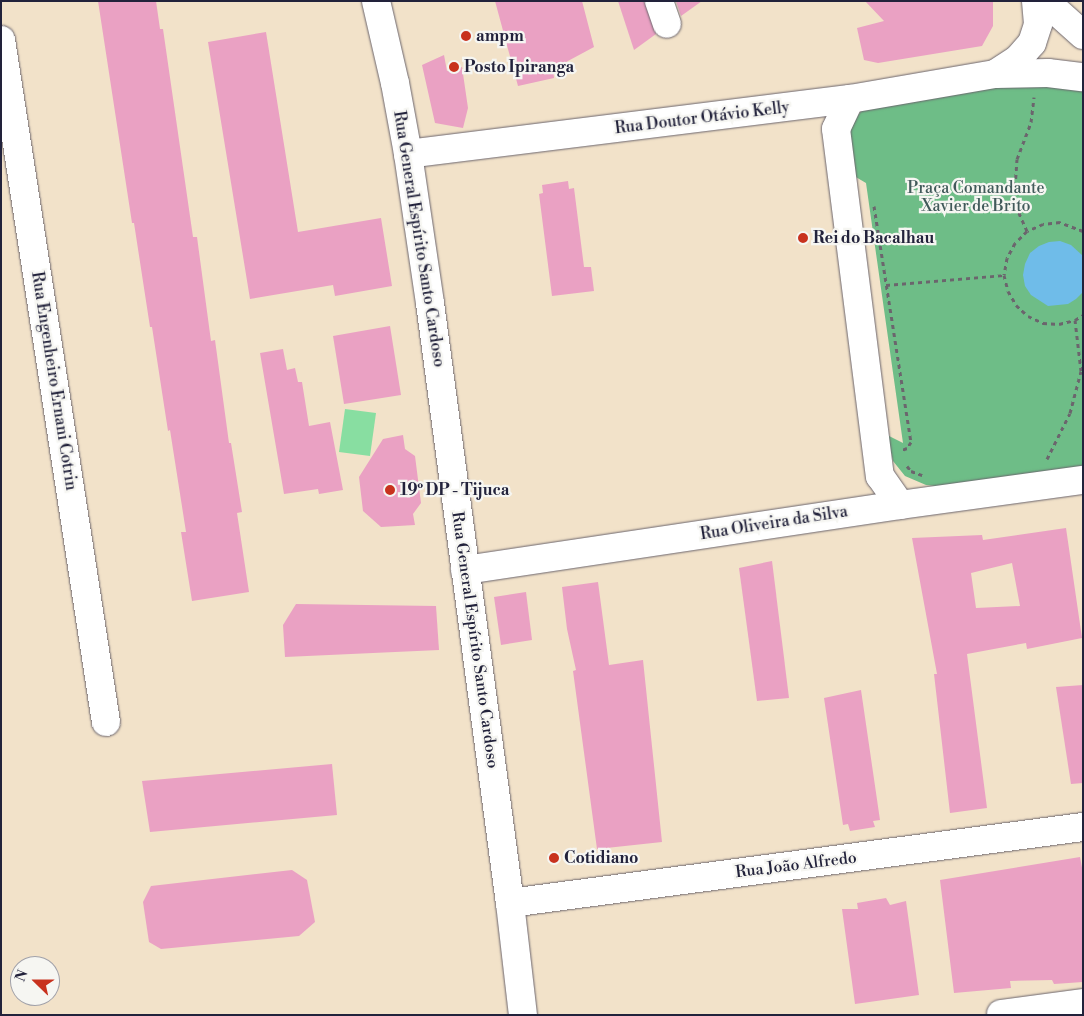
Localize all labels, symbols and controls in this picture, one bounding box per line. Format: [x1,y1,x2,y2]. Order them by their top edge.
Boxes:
place label: ampm [476,26,524,46]
marker: ampm [460,30,472,42]
place label: Posto Ipiranga [464,57,574,77]
marker: Posto Ipiranga [448,61,460,73]
street label: Rua Doutor Otávio Kelly [614,98,790,138]
street label: Rua General Espírito Santo Cardoso [389,109,449,369]
park label: Praça Comandante Xavier de Brito [907,178,1045,216]
place label: Rei do Bacalhau [813,228,934,248]
marker: Rei do Bacalhau [797,232,809,244]
street label: Rua Engenheiro Ernani Cotrin [27,270,81,492]
place label: 19º DP - Tijuca [400,480,509,500]
marker: 19º DP - Tijuca [384,484,396,496]
street label: Rua Oliveira da Silva [699,502,849,544]
street label: Rua General Espírito Santo Cardoso [447,510,503,770]
place label: Cotidiano [564,848,639,868]
street label: Rua João Alfredo [734,848,858,882]
marker: Cotidiano [548,852,560,864]
north arrow [10,956,60,1006]
text: N [12,967,32,984]

